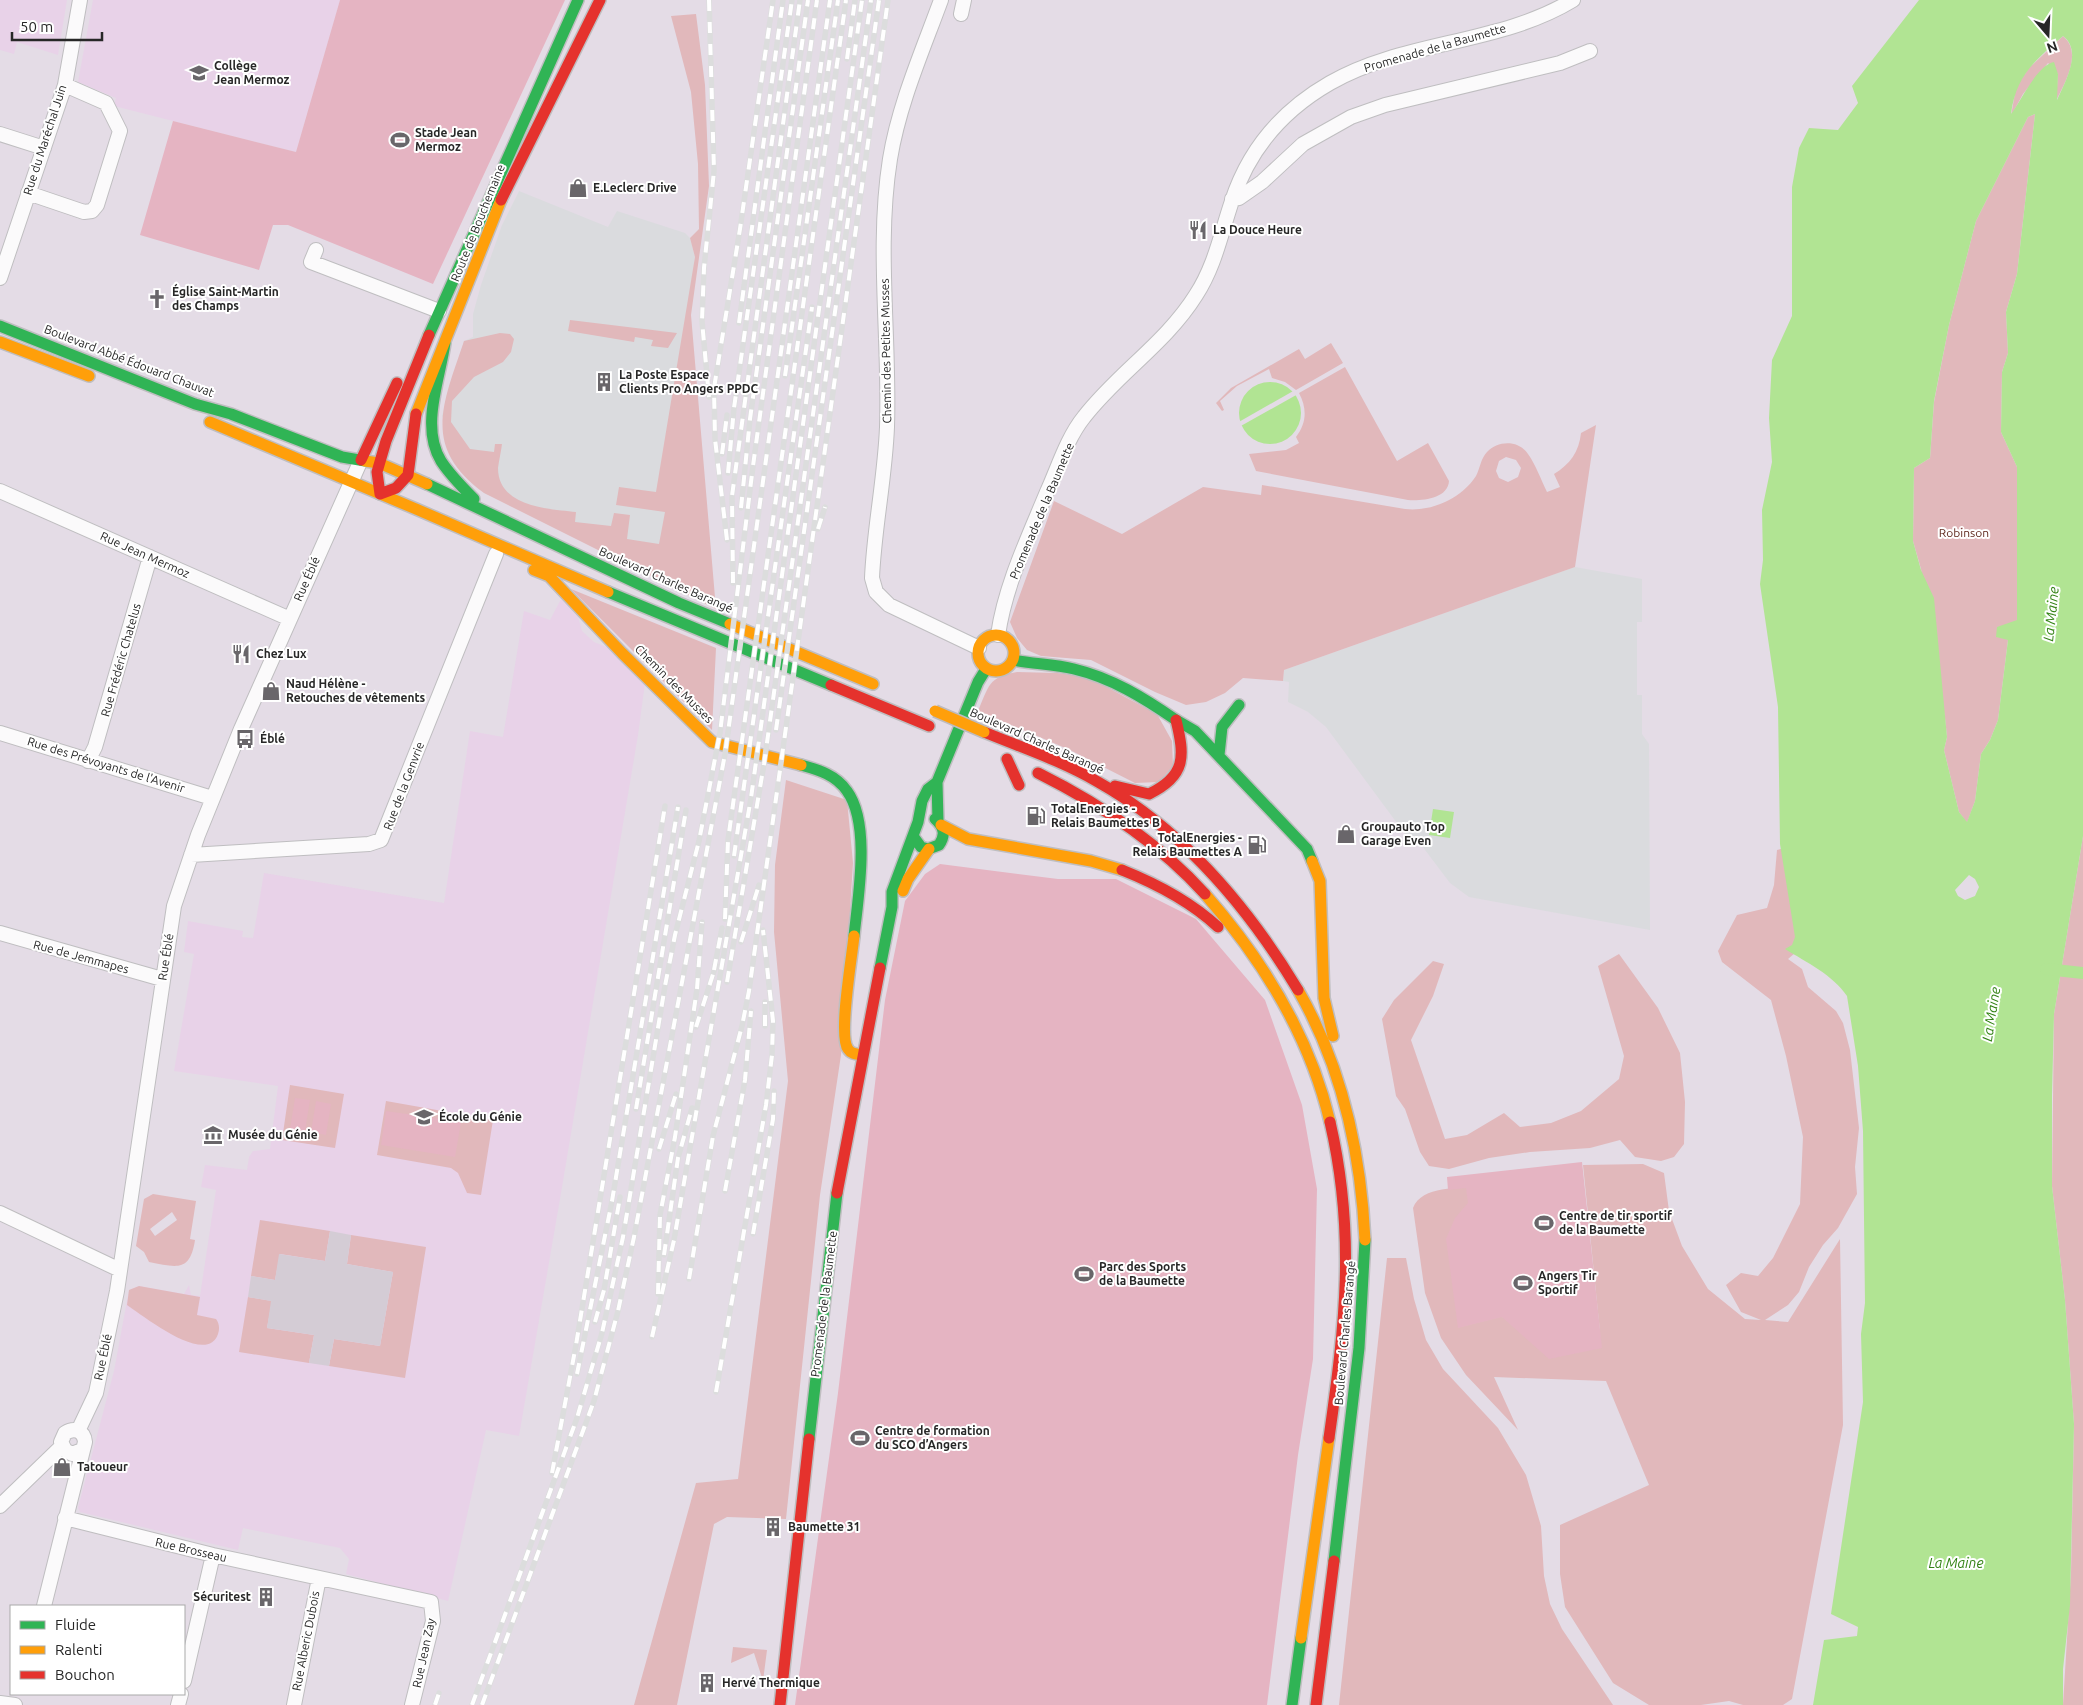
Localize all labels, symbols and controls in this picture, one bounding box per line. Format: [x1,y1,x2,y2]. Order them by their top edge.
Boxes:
scale bar [12,10,102,42]
north arrow [2023,10,2073,60]
text: 50 m [20,18,53,35]
street label: Promenade de la Baumette [1362,21,1507,74]
text: N [2045,38,2060,57]
place label: Collège Jean Mermoz [214,59,290,86]
school or university icon: Collège Jean Mermoz [188,62,210,84]
street label: Rue du Maréchal Juin [21,83,68,197]
place label: Stade Jean Mermoz [415,126,477,153]
sports icon: Stade Jean Mermoz [389,129,411,151]
street label: Route de Bouchemaine [448,162,507,283]
shop icon: E.Leclerc Drive [567,177,589,199]
place label: E.Leclerc Drive [593,181,677,194]
restaurant icon: La Douce Heure [1187,219,1209,241]
place label: La Douce Heure [1213,223,1302,236]
street label: Chemin des Petites Musses [878,278,893,424]
place label: Église Saint-Martin des Champs [172,283,279,312]
church icon: Église Saint-Martin des Champs [146,288,168,310]
street label: Boulevard Abbé Édouard Chauvat [42,322,216,399]
place label: La Poste Espace Clients Pro Angers PPDC [619,368,759,395]
building icon: La Poste Espace Clients Pro Angers PPDC [593,371,615,393]
street label: Promenade de la Baumette [1007,440,1076,581]
park label: Robinson [1939,526,1989,539]
street label: Rue Jean Mermoz [99,529,192,580]
street label: Boulevard Charles Barangé [597,544,735,615]
street label: Rue Éblé [291,555,322,603]
water label: La Maine [2040,586,2062,642]
street label: Rue Frédéric Chatelus [98,602,143,718]
street label: Chemin des Musses [633,642,716,725]
restaurant icon: Chez Lux [230,643,252,665]
place label: Chez Lux [256,647,307,660]
place label: Naud Hélène - Retouches de vêtements [286,677,426,704]
shop icon: Naud Hélène - Retouches de vêtements [260,680,282,702]
street label: Boulevard Charles Barangé [968,705,1106,776]
bus stop icon: Éblé [234,728,256,750]
place label: Éblé [260,730,285,745]
street label: Rue des Prévoyants de l'Avenir [26,734,187,795]
street label: Rue de la Genvrie [381,740,426,832]
place label: TotalEnergies - Relais Baumettes B [1051,802,1160,829]
fuel station icon: TotalEnergies - Relais Baumettes B [1025,805,1047,827]
place label: Groupauto Top Garage Even [1361,820,1445,847]
shop icon: Groupauto Top Garage Even [1335,823,1357,845]
place label: TotalEnergies - Relais Baumettes A [1133,831,1243,858]
fuel station icon: TotalEnergies - Relais Baumettes A [1246,834,1268,856]
street label: Rue Éblé [155,933,176,981]
street label: Rue de Jemmapes [32,938,130,976]
water label: La Maine [1979,986,2003,1042]
school or university icon: École du Génie [413,1106,435,1128]
place label: École du Génie [439,1108,522,1123]
museum icon: Musée du Génie [202,1124,224,1146]
place label: Musée du Génie [228,1128,318,1141]
place label: Centre de tir sportif de la Baumette [1559,1209,1673,1236]
sports icon: Centre de tir sportif de la Baumette [1533,1212,1555,1234]
street label: Promenade de la Baumette [808,1230,839,1378]
place label: Parc des Sports de la Baumette [1099,1260,1186,1287]
street label: Boulevard Charles Barangé [1332,1260,1357,1406]
sports icon: Parc des Sports de la Baumette [1073,1263,1095,1285]
place label: Angers Tir Sportif [1538,1269,1597,1296]
sports icon: Angers Tir Sportif [1512,1272,1534,1294]
street label: Rue Éblé [91,1332,114,1381]
place label: Centre de formation du SCO d’Angers [875,1424,990,1451]
sports icon: Centre de formation du SCO d’Angers [849,1427,871,1449]
shop icon: Tatoueur [51,1456,73,1478]
place label: Tatoueur [77,1460,128,1473]
building icon: Baumette 31 [762,1516,784,1538]
place label: Baumette 31 [788,1520,860,1533]
street label: Rue Brosseau [154,1535,228,1564]
water label: La Maine [1929,1555,1983,1571]
building icon: Sécuritest [255,1586,277,1608]
place label: Sécuritest [193,1590,251,1603]
street label: Rue Alberic Dubois [289,1590,322,1692]
legend [10,1605,185,1695]
text: Fluide [55,1616,96,1633]
street label: Rue Jean Zay [410,1617,437,1689]
text: Ralenti [55,1641,102,1658]
text: Bouchon [55,1666,115,1683]
building icon: Hervé Thermique [696,1672,718,1694]
place label: Hervé Thermique [722,1676,820,1689]

